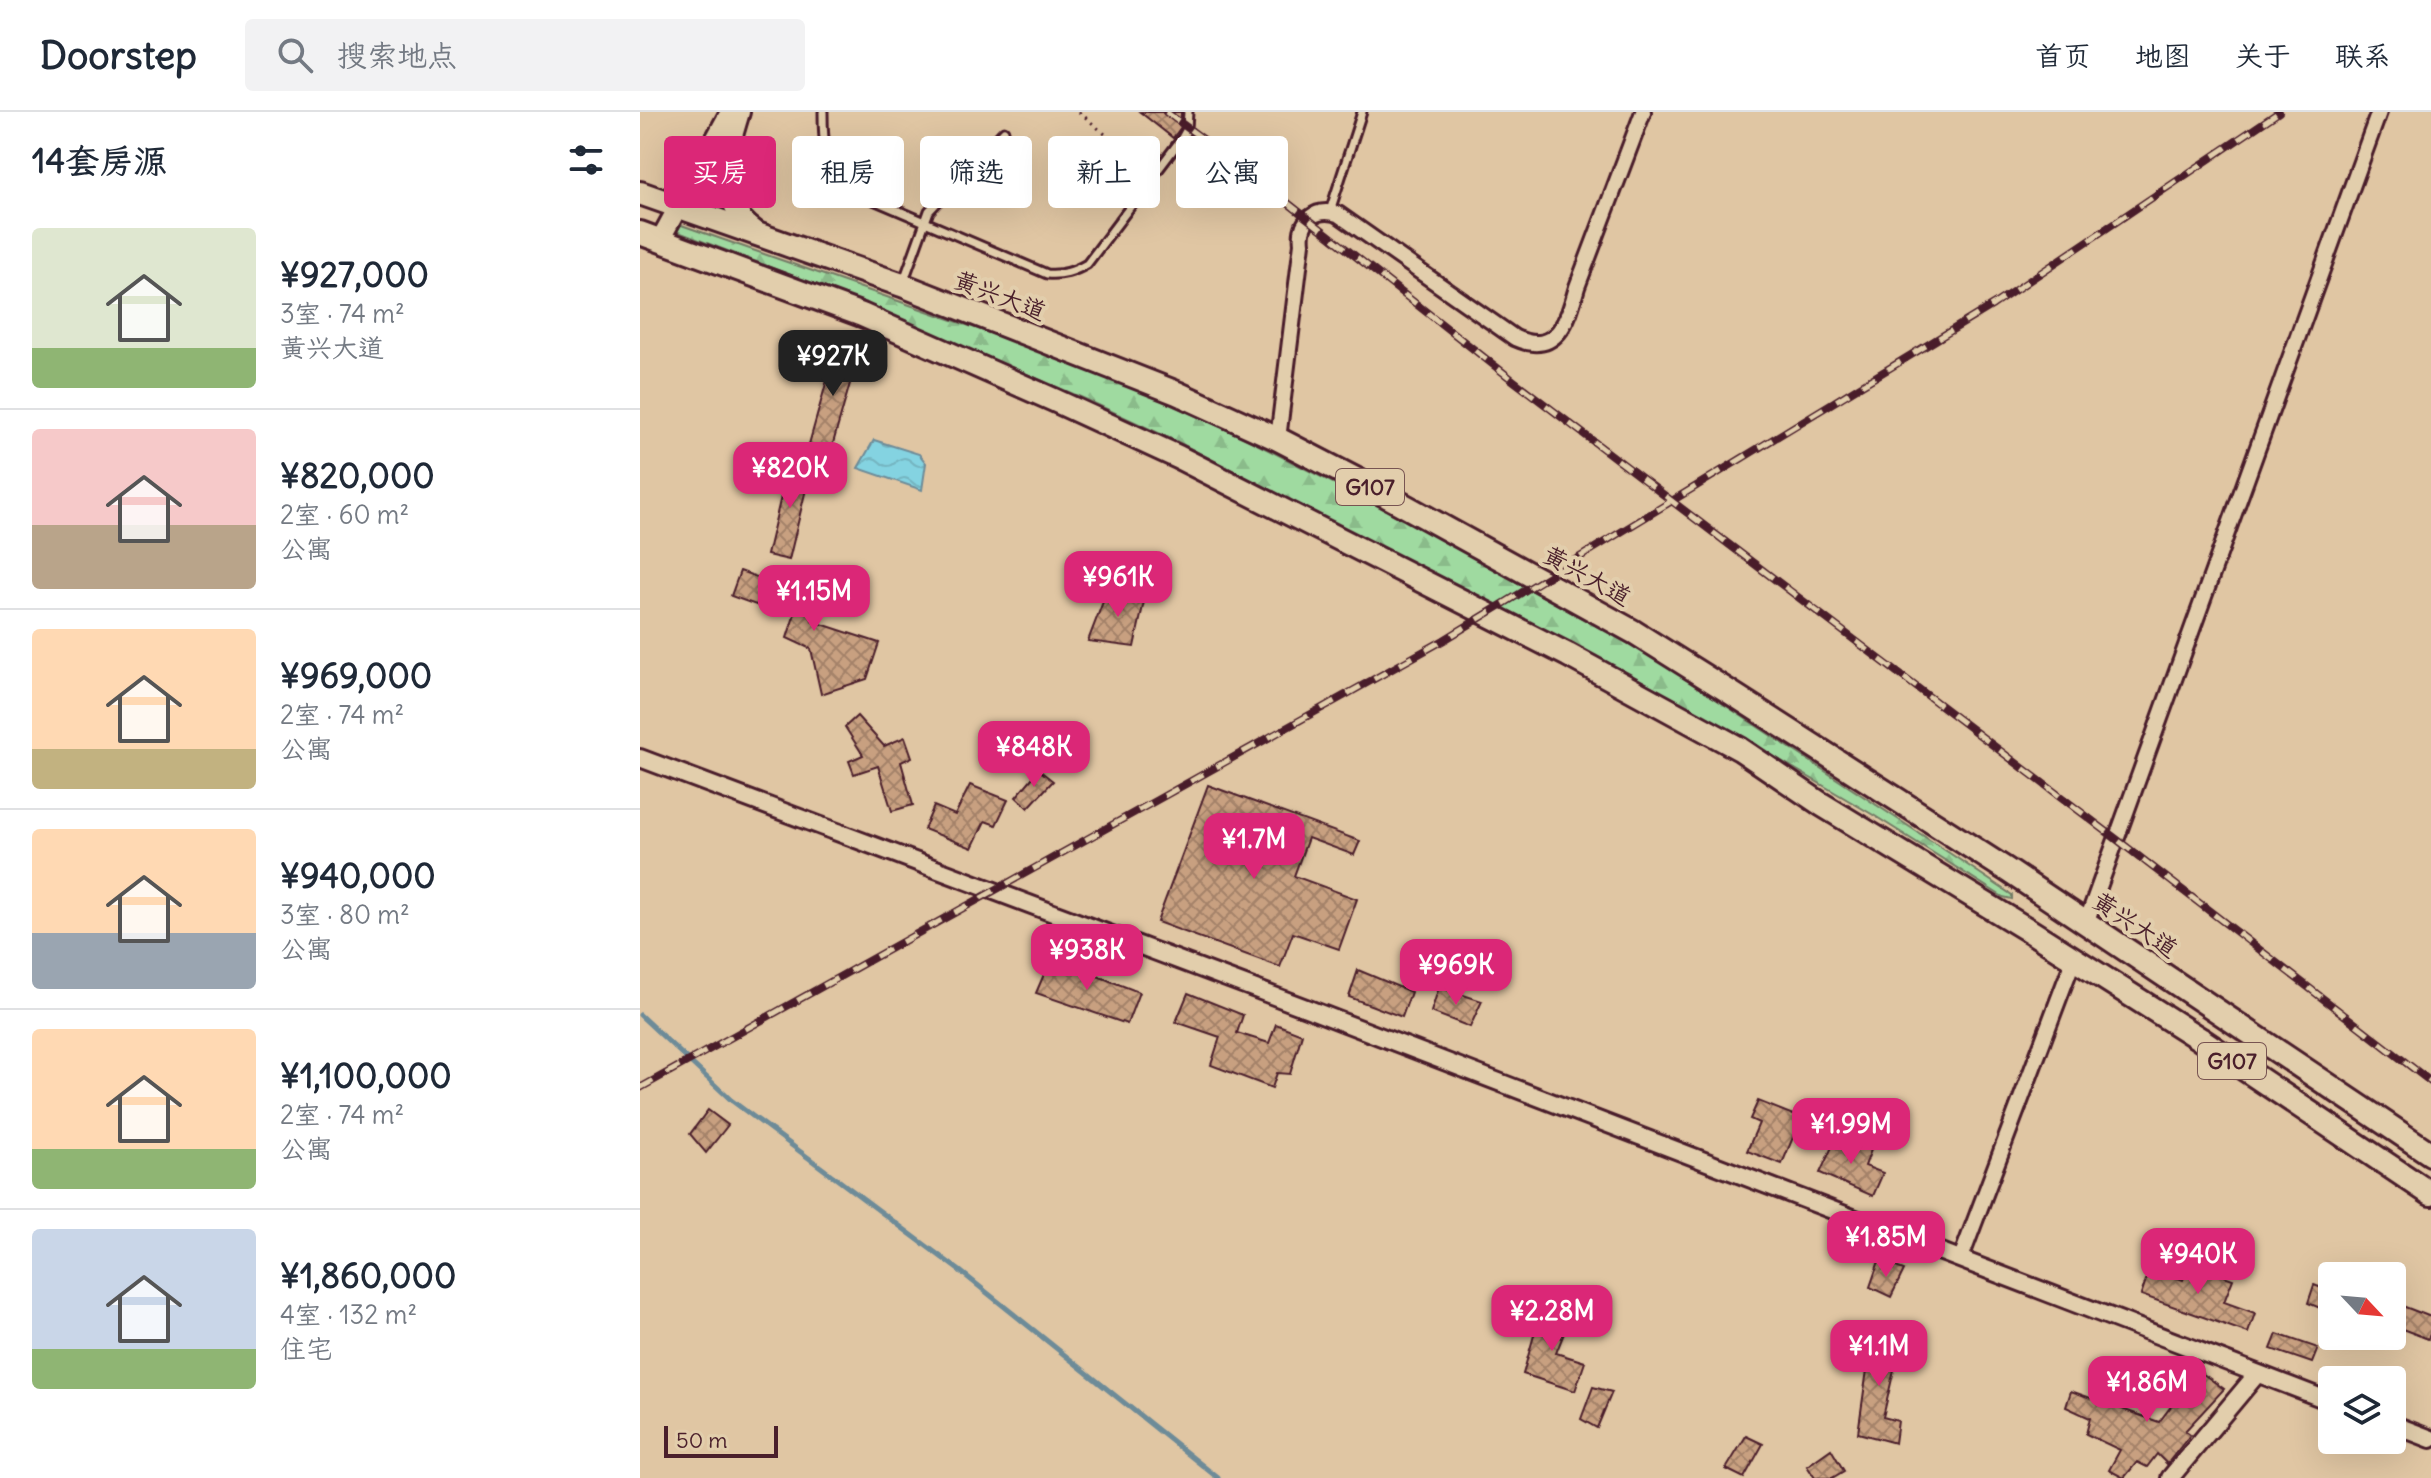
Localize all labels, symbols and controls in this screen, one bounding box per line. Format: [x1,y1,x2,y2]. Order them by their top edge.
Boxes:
search box [245,19,805,91]
text: Doorstep [40,32,197,79]
icon: search [273,33,317,77]
text: 搜索地点 [337,36,457,74]
text: 首页 [2035,38,2091,74]
text: 地图 [2135,38,2191,74]
text: 关于 [2235,38,2291,74]
text: 联系 [2335,38,2391,74]
chip: 买房 [664,136,776,208]
chip: 租房 [792,136,904,208]
chip: 筛选 [920,136,1032,208]
chip: 新上 [1048,136,1160,208]
chip: 公寓 [1176,136,1288,208]
icon: filters [564,138,608,182]
text: 14套房源 [32,139,167,182]
text: ¥927,000 [280,253,429,296]
icon: home [96,260,192,356]
street label: 黄兴大道 [950,264,1051,326]
text: 3室 · 74 m² [280,297,405,330]
pin: ¥927K [777,330,889,398]
text: 黄兴大道 [280,331,384,364]
text: ¥927K [796,339,870,372]
pin: ¥820K [734,442,846,510]
text: ¥820K [751,451,829,484]
text: ¥820,000 [280,454,435,497]
icon: home [96,461,192,557]
road number: G107 [1336,469,1404,505]
text: 2室 · 60 m² [280,498,409,531]
text: 公寓 [280,532,332,565]
street label: 黄兴大道 [1538,539,1637,612]
pin: ¥961K [1062,551,1174,619]
text: ¥961K [1082,560,1154,593]
pin: ¥1.15M [749,565,879,633]
text: ¥1.15M [776,574,852,607]
text: ¥969,000 [280,654,432,697]
icon: home [96,661,192,757]
text: 2室 · 74 m² [280,698,404,731]
pin: ¥848K [978,721,1090,789]
text: ¥848K [996,730,1072,763]
text: 公寓 [280,732,332,765]
pin: ¥1.7M [1198,813,1310,881]
text: ¥1.7M [1222,822,1286,855]
text: ¥940,000 [280,854,436,897]
icon: home [96,861,192,957]
street label: 黄兴大道 [2087,885,2184,963]
text: 3室 · 80 m² [280,898,410,931]
pin: ¥938K [1031,924,1143,992]
text: 公寓 [280,932,332,965]
text: ¥938K [1049,933,1125,966]
pin: ¥969K [1400,939,1512,1007]
text: ¥969K [1418,948,1494,981]
road number: G107 [2198,1043,2266,1079]
text: ¥1,100,000 [280,1054,452,1097]
icon: home [96,1061,192,1157]
text: 2室 · 74 m² [280,1098,404,1131]
pin: ¥1.99M [1786,1098,1916,1166]
text: ¥1.99M [1810,1107,1892,1140]
text: 公寓 [280,1132,332,1165]
pin: ¥1.85M [1821,1211,1951,1279]
text: ¥1.85M [1845,1220,1927,1253]
pin: ¥940K [2142,1228,2254,1296]
text: ¥940K [2159,1237,2237,1270]
text: ¥1,860,000 [280,1254,456,1297]
icon: home [96,1261,192,1357]
north arrow [2318,1262,2406,1350]
map controls [2318,1262,2406,1454]
pin: ¥2.28M [1487,1285,1617,1353]
text: ¥2.28M [1509,1294,1595,1327]
text: 4室 · 132 m² [280,1298,417,1331]
pin: ¥1.1M [1823,1320,1935,1388]
text: ¥1.1M [1848,1329,1910,1362]
text: 住宅 [280,1332,332,1365]
pin: ¥1.86M [2082,1356,2212,1424]
text: ¥1.86M [2106,1365,2188,1398]
button: layers [2318,1366,2406,1454]
scale bar [664,1422,778,1458]
text: 50 m [676,1426,728,1454]

